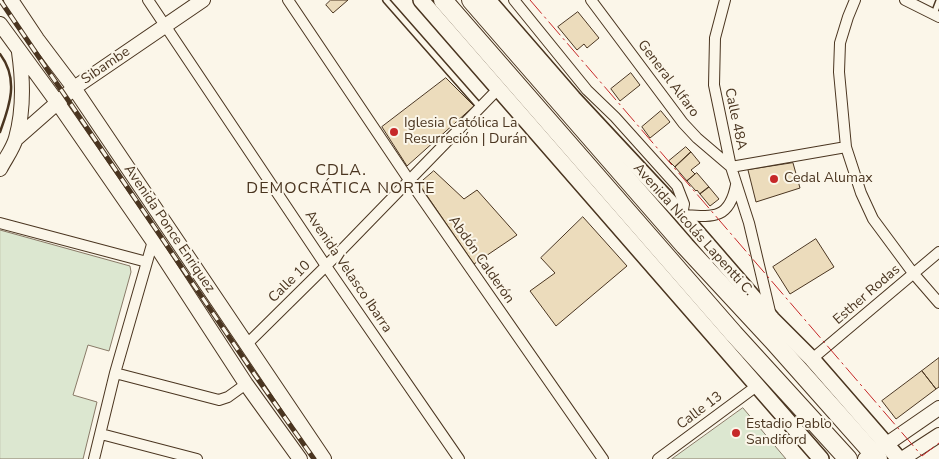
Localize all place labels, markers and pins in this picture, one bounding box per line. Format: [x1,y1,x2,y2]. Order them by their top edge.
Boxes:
place label: Iglesia Católica La Resurreción | Durán [404,116,528,148]
marker: Iglesia Católica La Resurreción | Durán [388,126,400,138]
place label: Cedal Alumax [784,171,873,187]
marker: Cedal Alumax [768,173,780,185]
place label: Estadio Pablo Sandiford [746,417,832,450]
marker: Estadio Pablo Sandiford [730,427,742,439]

